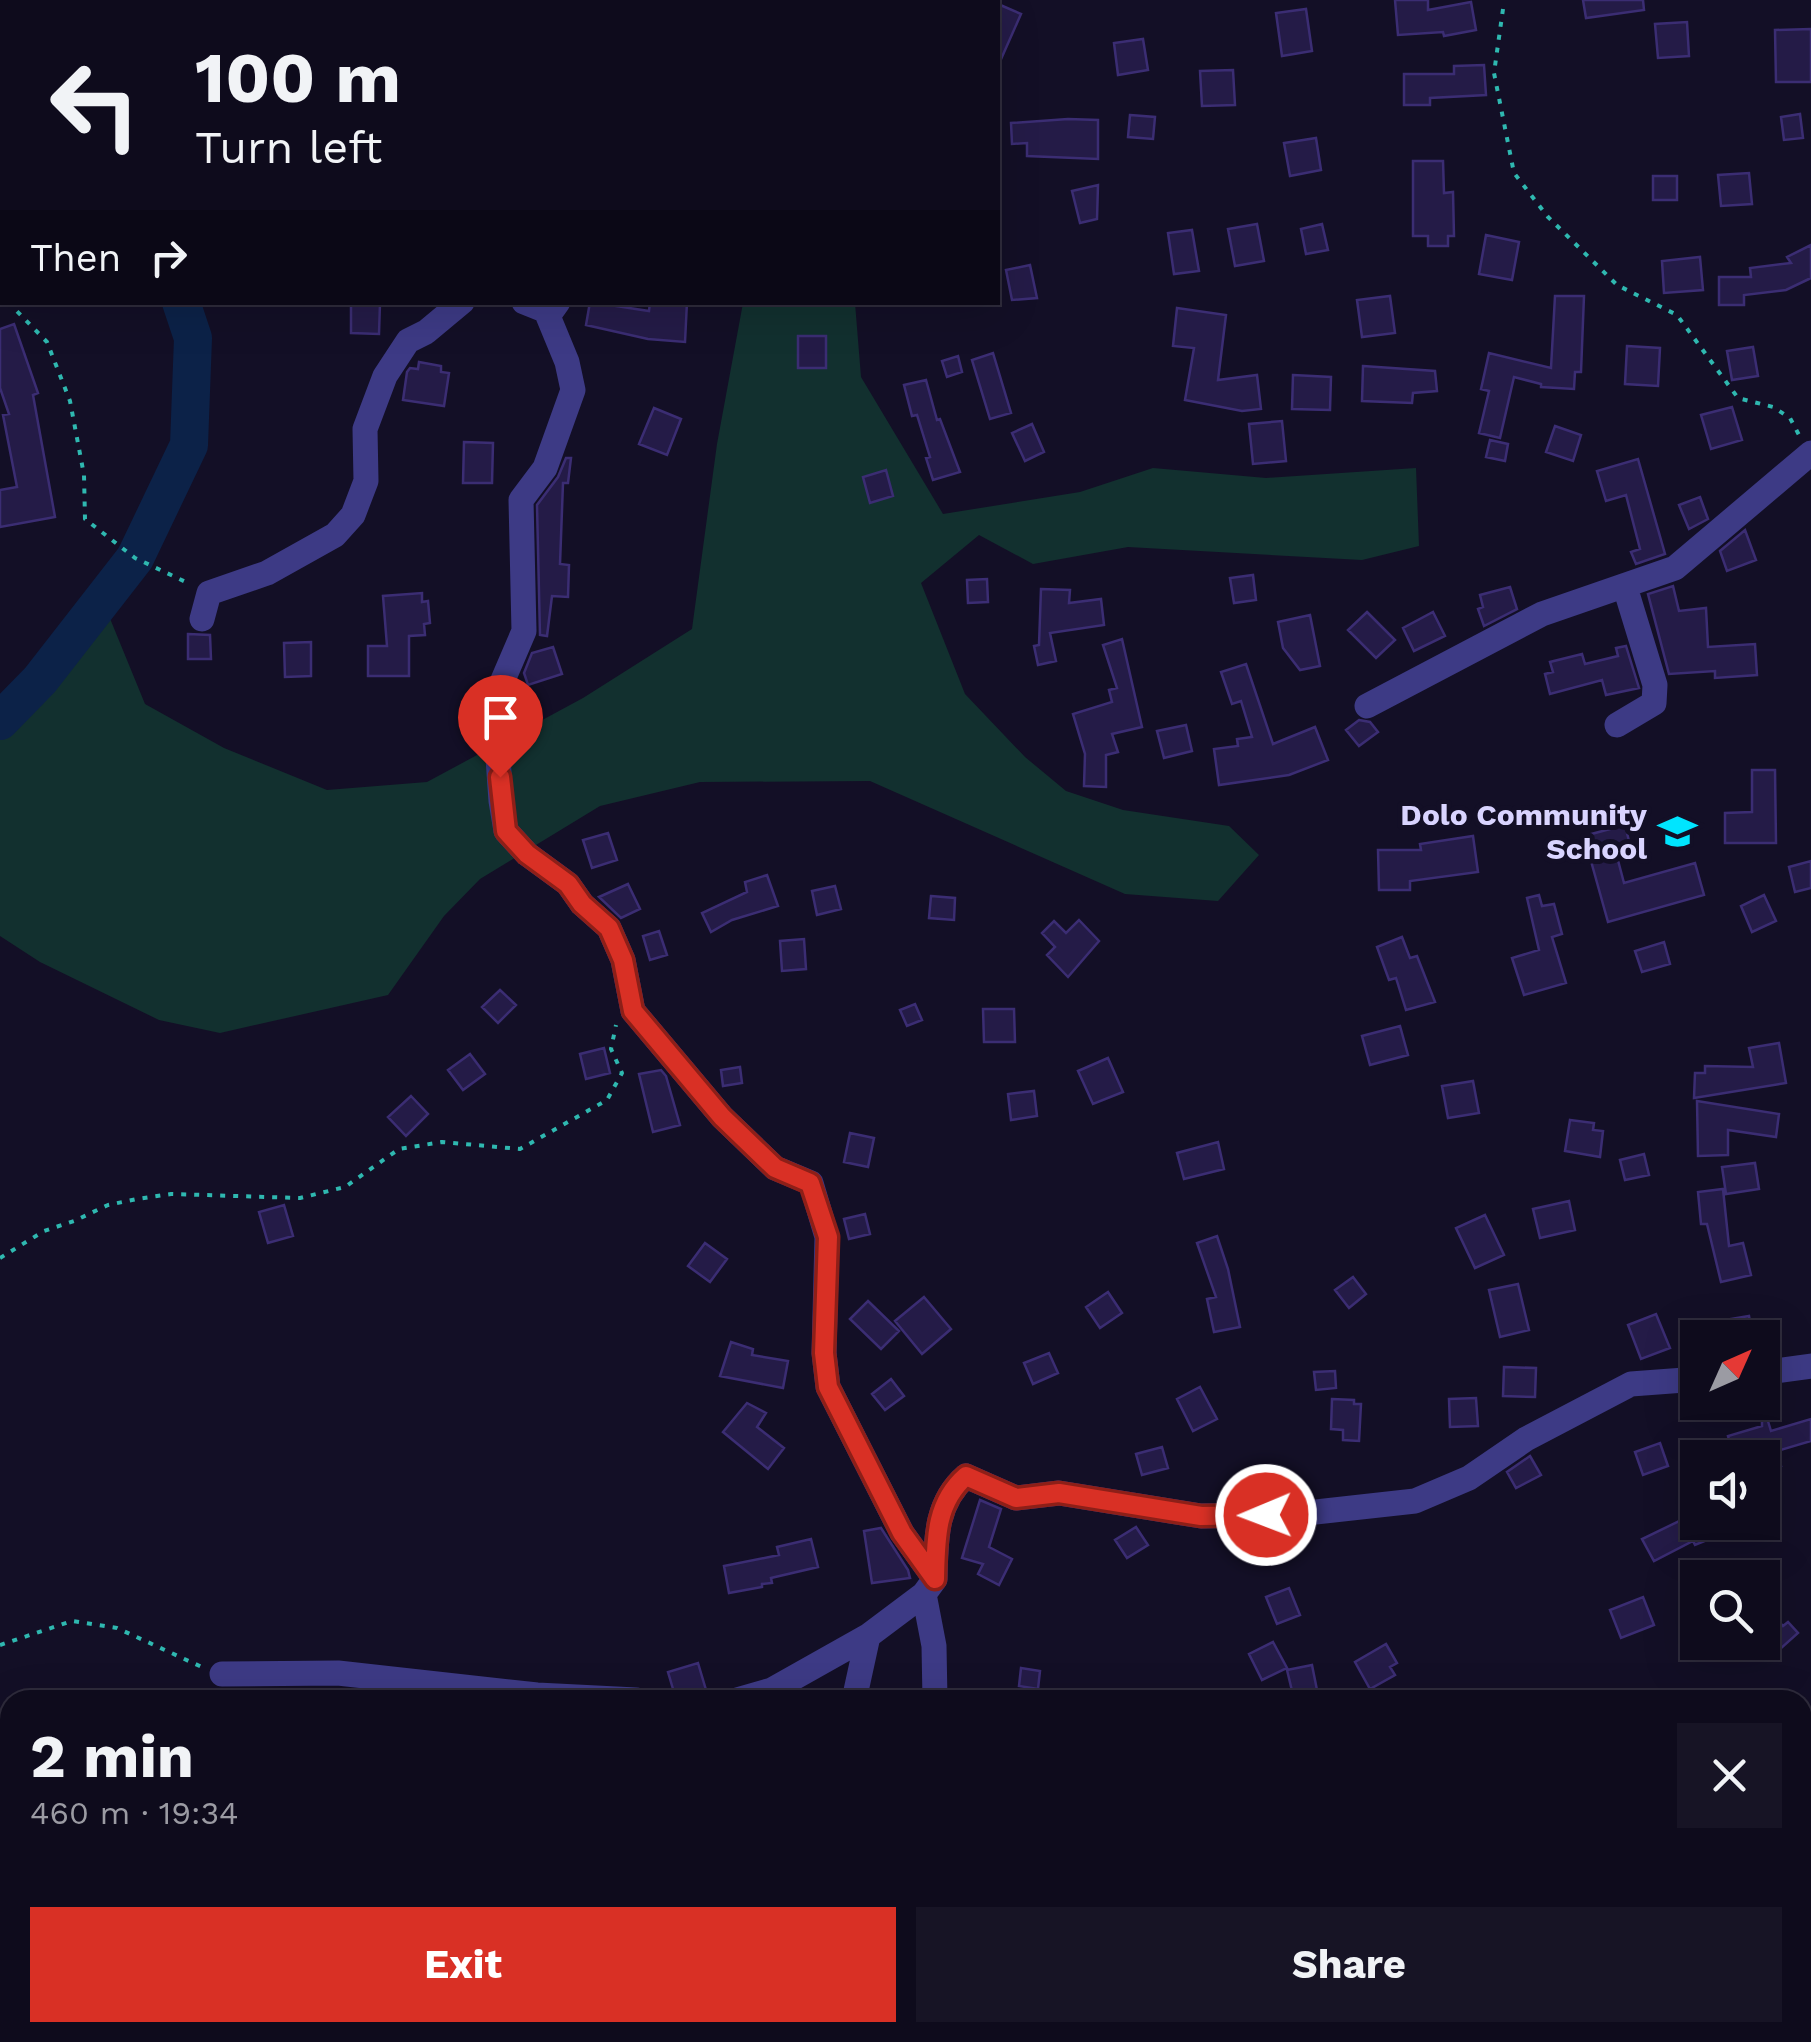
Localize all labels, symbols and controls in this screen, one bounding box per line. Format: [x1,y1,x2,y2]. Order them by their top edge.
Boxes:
text: 100 m [195,37,401,119]
icon: left [30,40,160,170]
text: Turn left [195,121,382,174]
icon: right [141,230,196,285]
text: Then [30,236,121,280]
pin [458,675,543,778]
icon: arrive [473,690,528,745]
place label: Dolo Community School [1400,797,1647,866]
school or university icon: Dolo Community School [1656,810,1698,852]
north arrow [1680,1320,1780,1420]
map controls [1680,1320,1780,1660]
button: sound [1680,1440,1780,1540]
position arrow [1214,1463,1318,1567]
button: search [1680,1560,1780,1660]
text: 2 min [30,1721,194,1792]
button: close [1677,1723,1782,1828]
text: 460 m · 19:34 [30,1794,239,1832]
button: Exit [30,1907,896,2022]
button: Share [916,1907,1782,2022]

